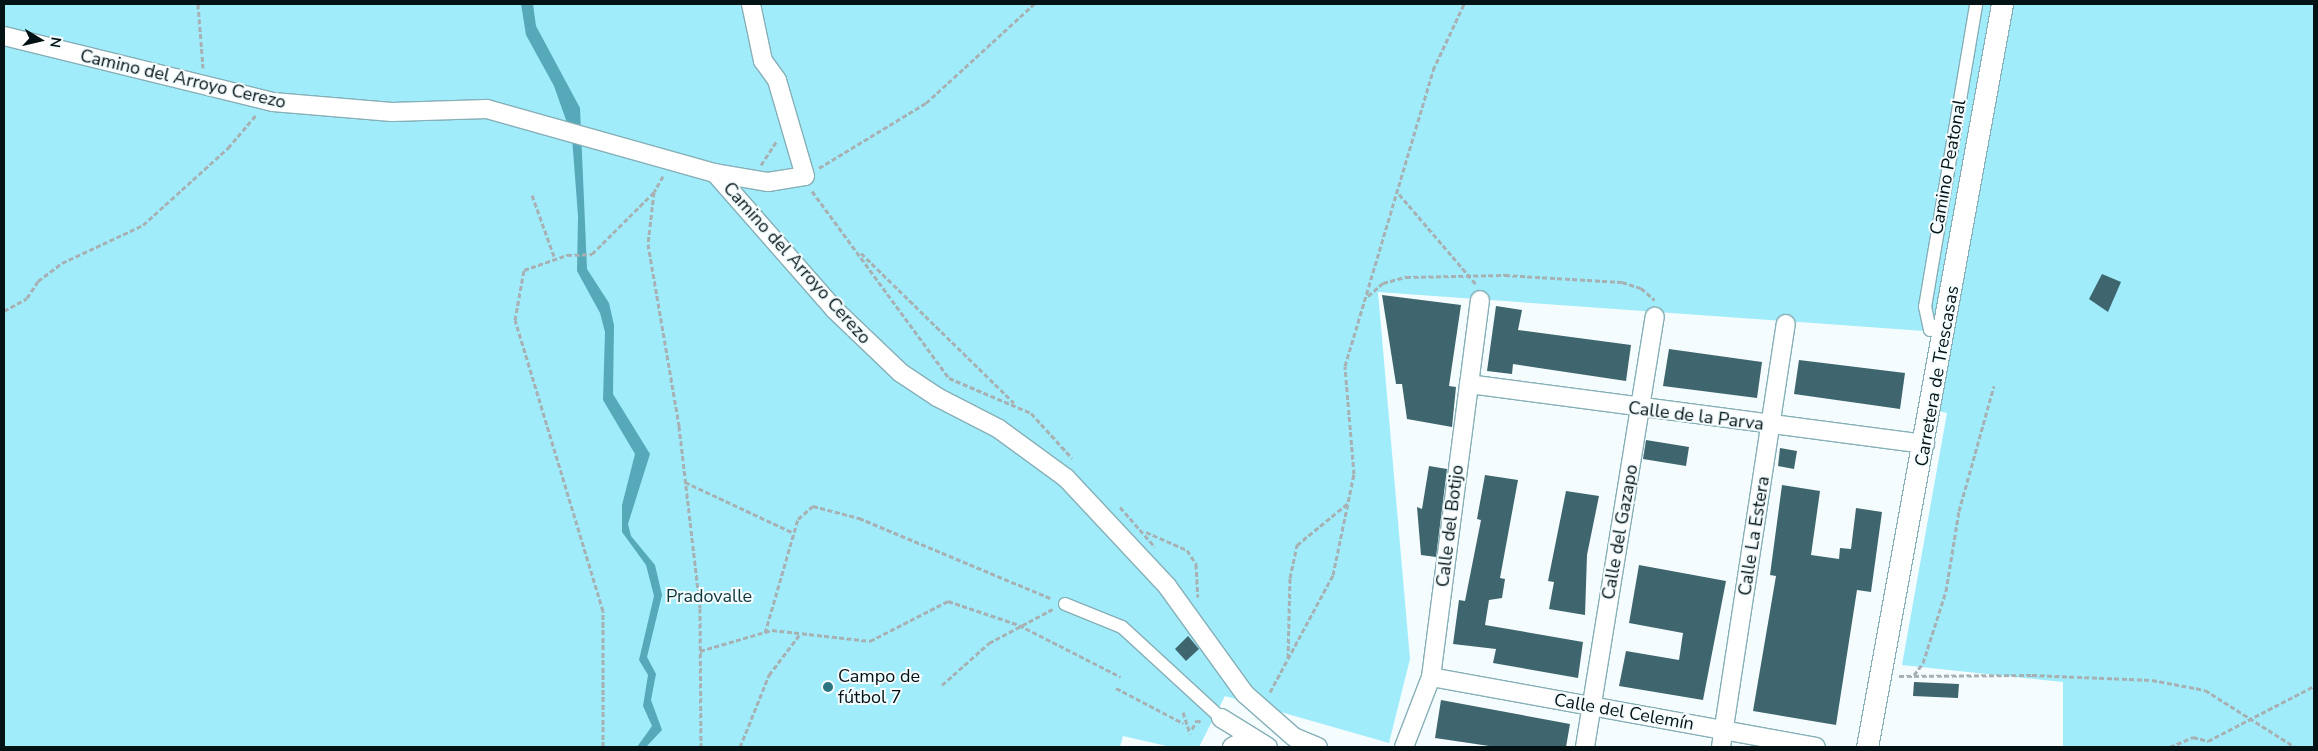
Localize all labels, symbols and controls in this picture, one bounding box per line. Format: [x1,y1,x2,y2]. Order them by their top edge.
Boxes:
north arrow [15,15,65,65]
text: N [45,36,66,49]
street label: Camino del Arroyo Cerezo [78,45,288,113]
street label: Camino Peatonal [1925,98,1971,236]
street label: Camino del Arroyo Cerezo [719,178,875,348]
street label: Carretera de Trescasas [1910,284,1964,468]
street label: Calle de la Parva [1627,397,1765,435]
street label: Calle del Gazapo [1597,463,1643,601]
street label: Calle del Botijo [1432,464,1468,588]
street label: Calle La Estera [1734,475,1774,597]
park label: Pradovalle [666,585,752,607]
place label: Campo de fútbol 7 [838,666,920,709]
marker: Campo de fútbol 7 [822,681,834,693]
street label: Calle del Celemín [1552,689,1696,735]

